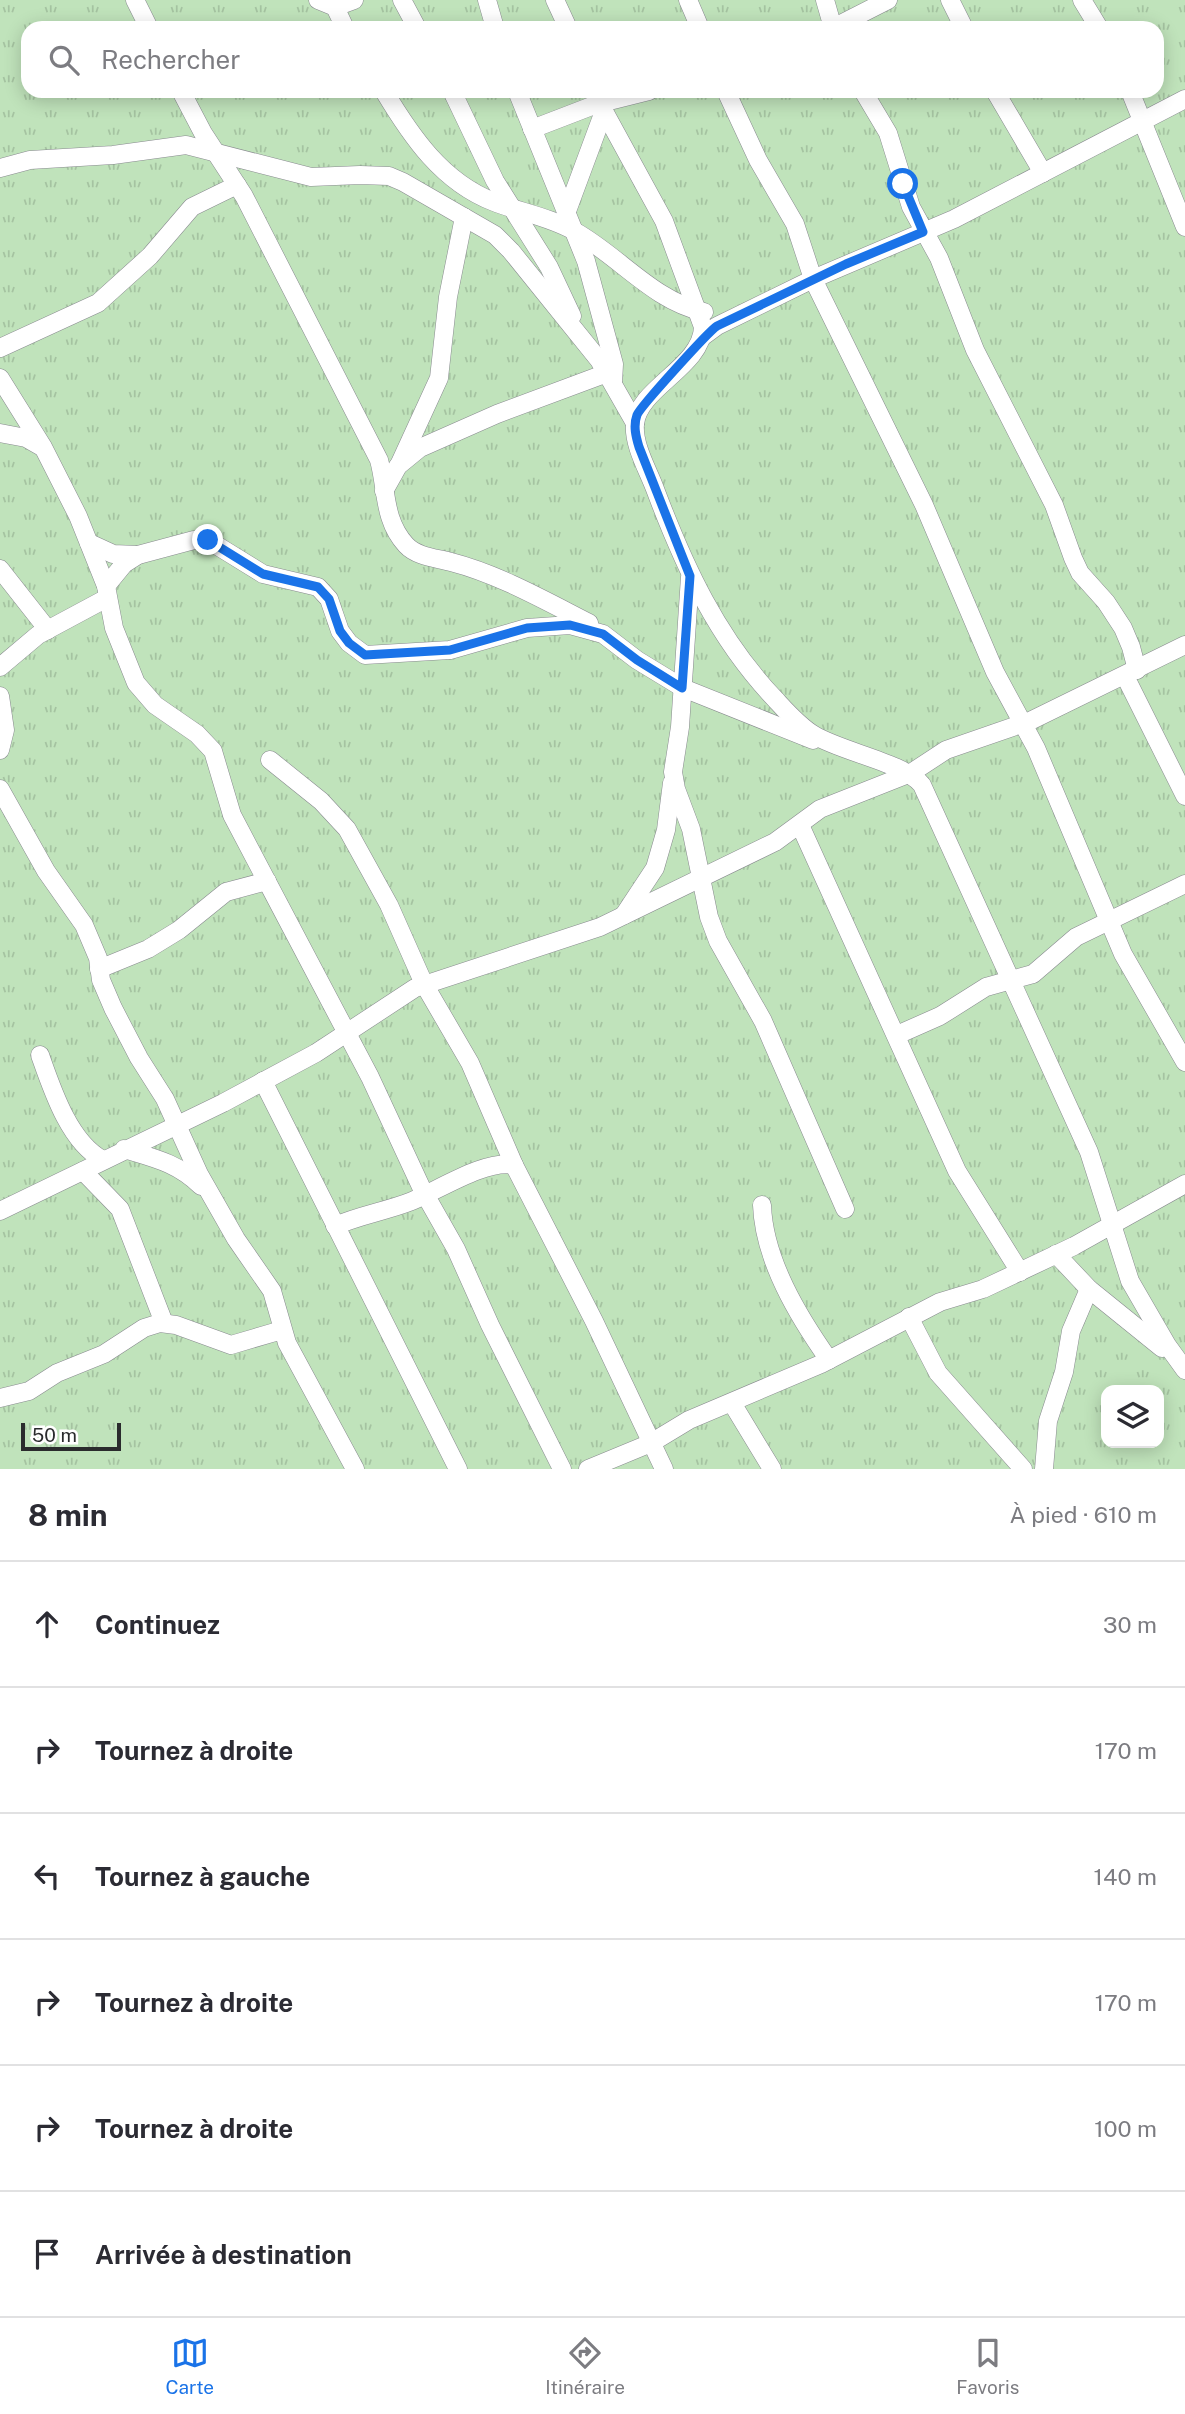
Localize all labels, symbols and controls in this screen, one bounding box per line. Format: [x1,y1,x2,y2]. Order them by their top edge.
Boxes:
search box [21,21,1164,98]
icon: search [45,41,83,79]
text: Rechercher [101,44,240,75]
route start [887,168,918,199]
route end [192,524,223,555]
map controls [1101,1385,1164,1448]
button: layers [1101,1385,1164,1448]
scale bar [21,1420,121,1452]
text: 50 m [32,1424,77,1446]
text: 8 min [28,1497,108,1533]
text: À pied · 610 m [1009,1501,1157,1528]
icon: ahead [28,1605,66,1643]
text: Continuez [95,1609,220,1640]
text: 30 m [1103,1611,1157,1638]
icon: right [28,1731,66,1769]
text: Tournez à droite [95,1735,293,1766]
text: 170 m [1095,1737,1157,1764]
icon: left [28,1857,66,1895]
text: Tournez à gauche [95,1861,310,1892]
text: 140 m [1094,1863,1157,1890]
icon: right [28,1983,66,2021]
text: Tournez à droite [95,1987,293,2018]
text: 170 m [1095,1989,1157,2016]
icon: right [28,2109,66,2147]
text: Tournez à droite [95,2113,293,2144]
text: 100 m [1094,2115,1157,2142]
icon: arrive [28,2235,66,2273]
text: Arrivée à destination [95,2239,352,2270]
tab: Carte [166,2334,214,2398]
tab: Itinéraire [545,2334,625,2398]
tab: Favoris [956,2334,1019,2398]

